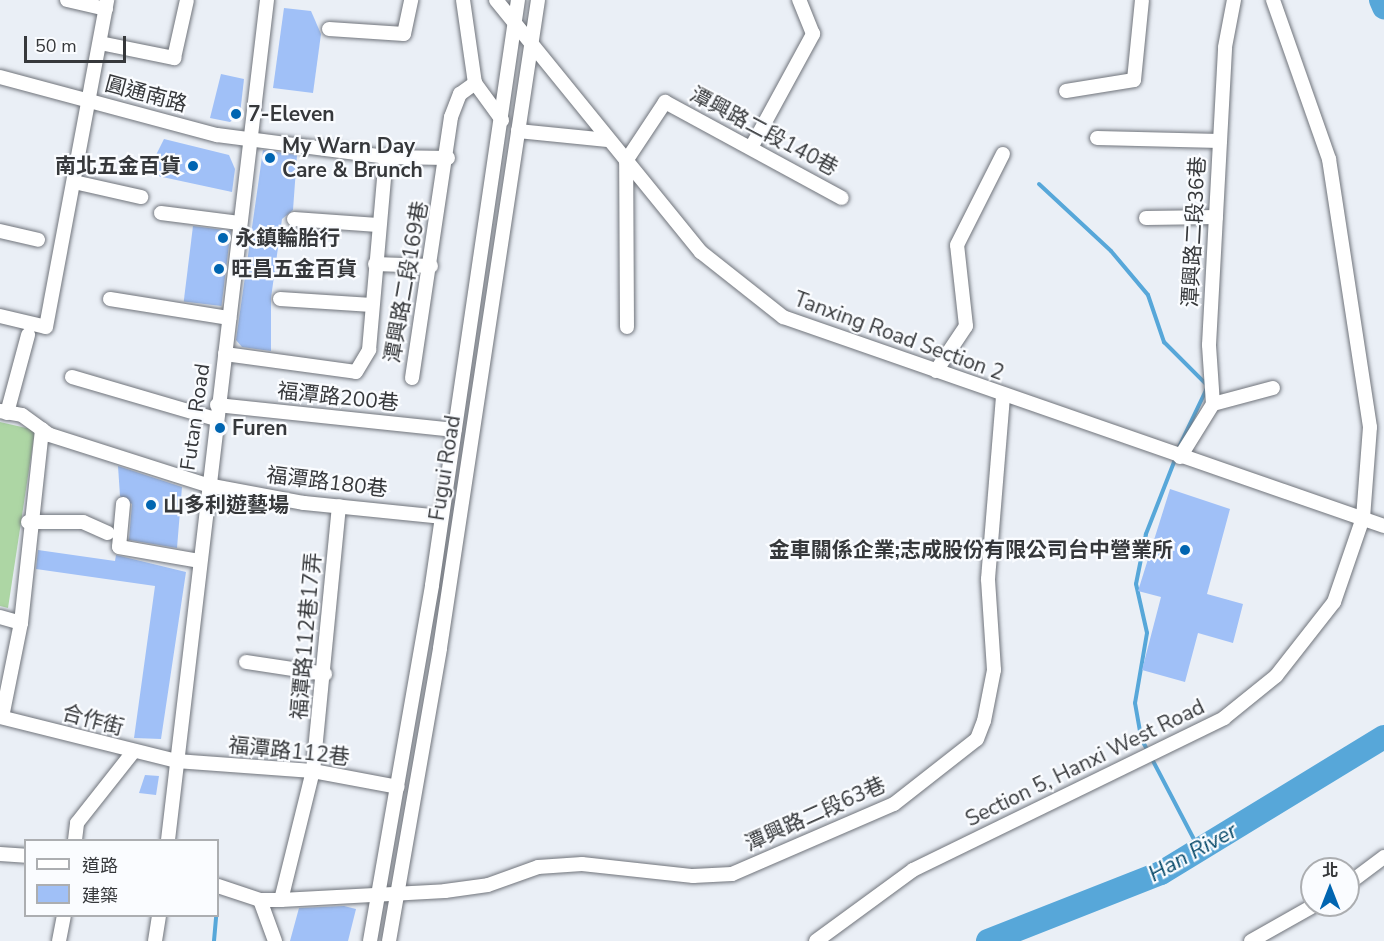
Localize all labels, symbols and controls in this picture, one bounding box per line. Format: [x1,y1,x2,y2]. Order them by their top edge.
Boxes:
scale bar [27,24,129,62]
text: 50 m [35,34,77,58]
street label: 圓通南路 [102,71,190,117]
street label: 潭興路二段140巷 [686,81,842,181]
place label: 7-Eleven [248,101,335,127]
marker: 7-Eleven [229,107,243,121]
place label: My Warn Day Care & Brunch [282,133,423,183]
marker: My Warn Day Care & Brunch [263,151,277,165]
place label: 南北五金百貨 [55,153,181,179]
street label: 潭興路二段36巷 [1177,156,1211,308]
marker: 南北五金百貨 [186,159,200,173]
street label: 潭興路二段169巷 [379,199,433,365]
place label: 永鎮輪胎行 [235,225,340,251]
marker: 永鎮輪胎行 [216,231,230,245]
place label: 旺昌五金百貨 [231,256,357,282]
marker: 旺昌五金百貨 [212,262,226,276]
street label: Tanxing Road Section 2 [791,286,1007,386]
street label: Futan Road [175,362,215,472]
street label: 福潭路200巷 [276,378,400,416]
street label: Fugui Road [424,414,466,522]
place label: Furen [232,415,287,441]
marker: Furen [213,421,227,435]
street label: 福潭路180巷 [265,462,389,502]
place label: 山多利遊藝場 [163,492,289,518]
marker: 山多利遊藝場 [144,498,158,512]
place label: 金車關係企業;志成股份有限公司台中營業所 [769,537,1173,563]
marker: 金車關係企業;志成股份有限公司台中營業所 [1178,543,1192,557]
street label: 福潭路112巷17弄 [286,551,326,721]
street label: Section 5, Hanxi West Road [961,694,1209,832]
street label: 合作街 [59,700,127,740]
street label: 福潭路112巷 [227,732,351,770]
street label: 潭興路二段63巷 [741,772,889,856]
water label: Han River [1144,818,1242,888]
legend [24,839,219,917]
text: 道路 [82,854,118,878]
north arrow [1300,857,1360,917]
text: 北 [1322,860,1338,882]
text: 建築 [82,884,118,908]

